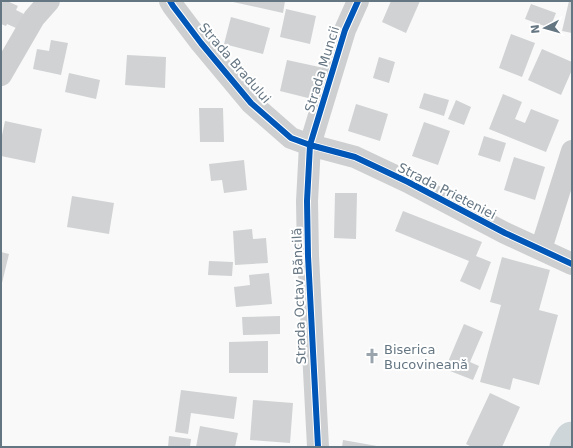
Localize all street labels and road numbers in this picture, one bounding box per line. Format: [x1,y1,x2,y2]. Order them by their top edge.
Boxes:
street label: Strada Bradului [196,20,274,106]
street label: Strada Muncii [302,24,342,114]
street label: Strada Prieteniei [395,160,499,222]
street label: Strada Octav Băncilă [289,227,309,365]

